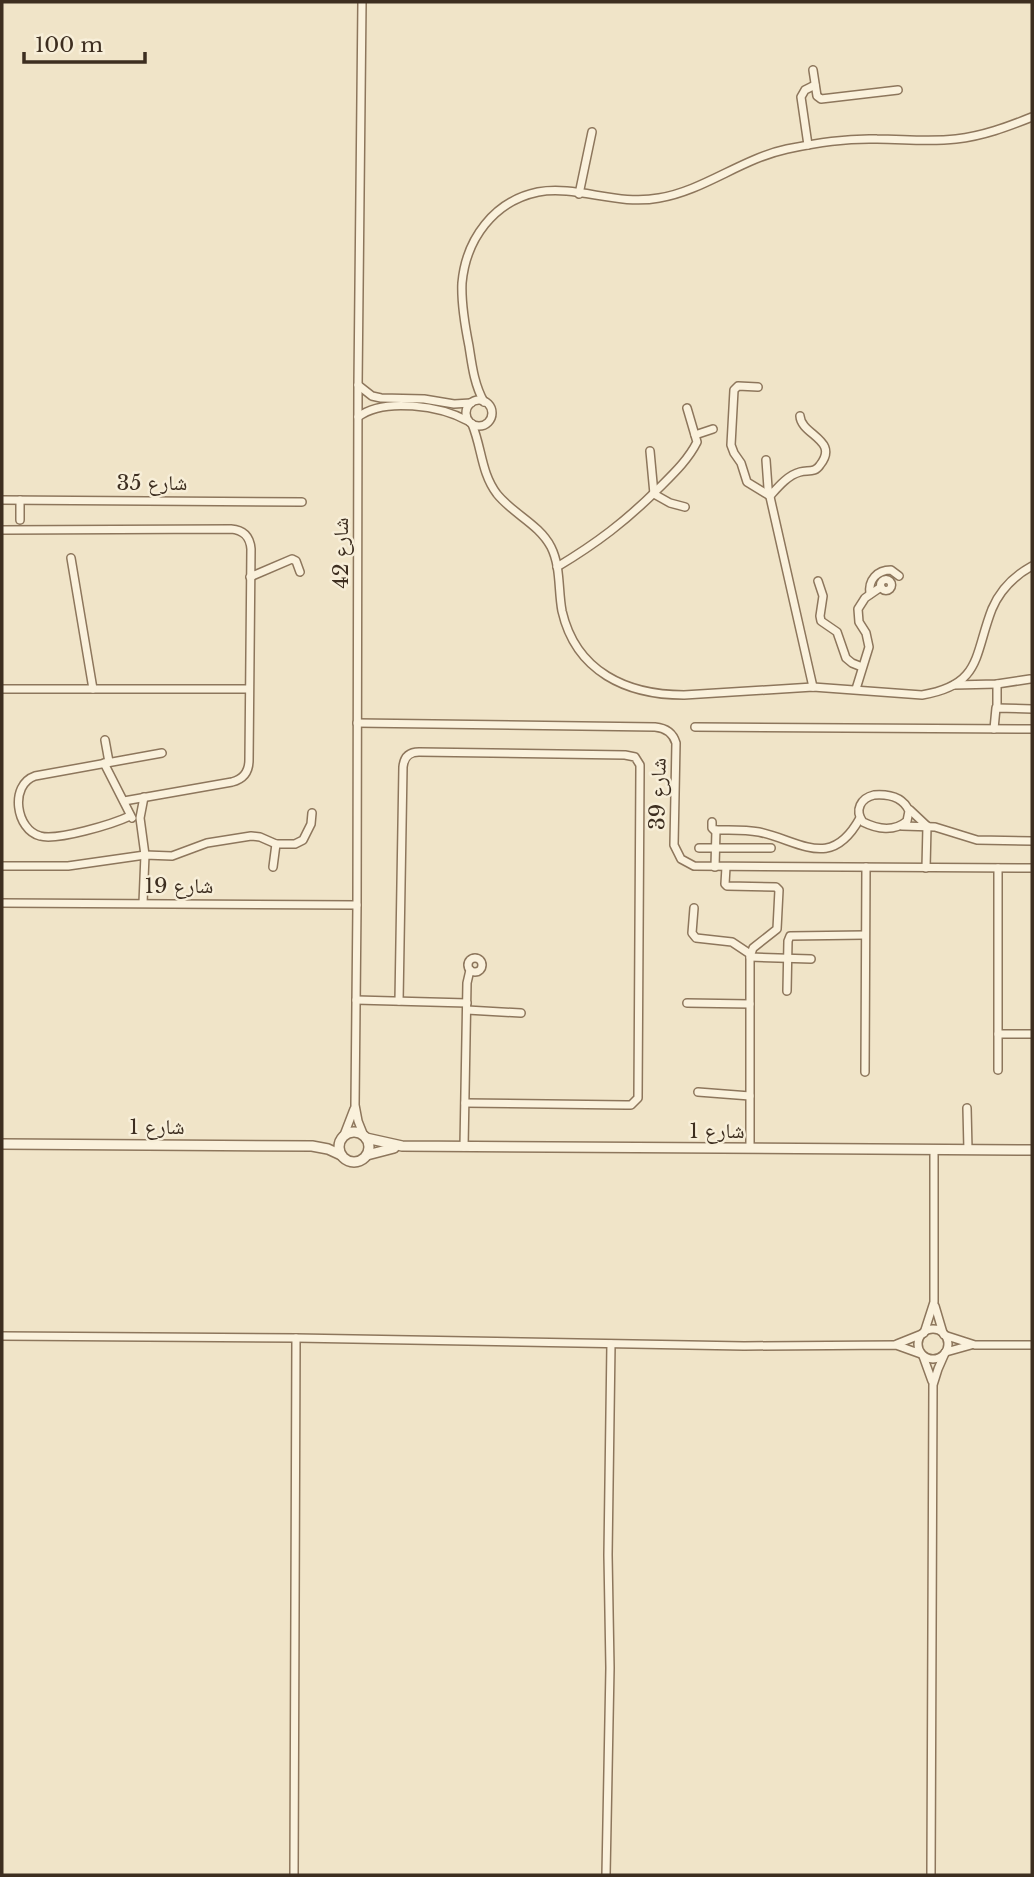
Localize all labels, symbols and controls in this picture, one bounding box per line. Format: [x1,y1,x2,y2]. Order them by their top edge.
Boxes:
scale bar [24,21,145,65]
text: 100 m [35,32,103,58]
street label: شارع 35 [117,470,187,496]
street label: شارع 42 [328,517,354,589]
street label: شارع 39 [644,758,672,830]
street label: شارع 19 [145,873,213,899]
street label: شارع 1 [129,1114,185,1140]
street label: شارع 1 [689,1118,745,1144]

